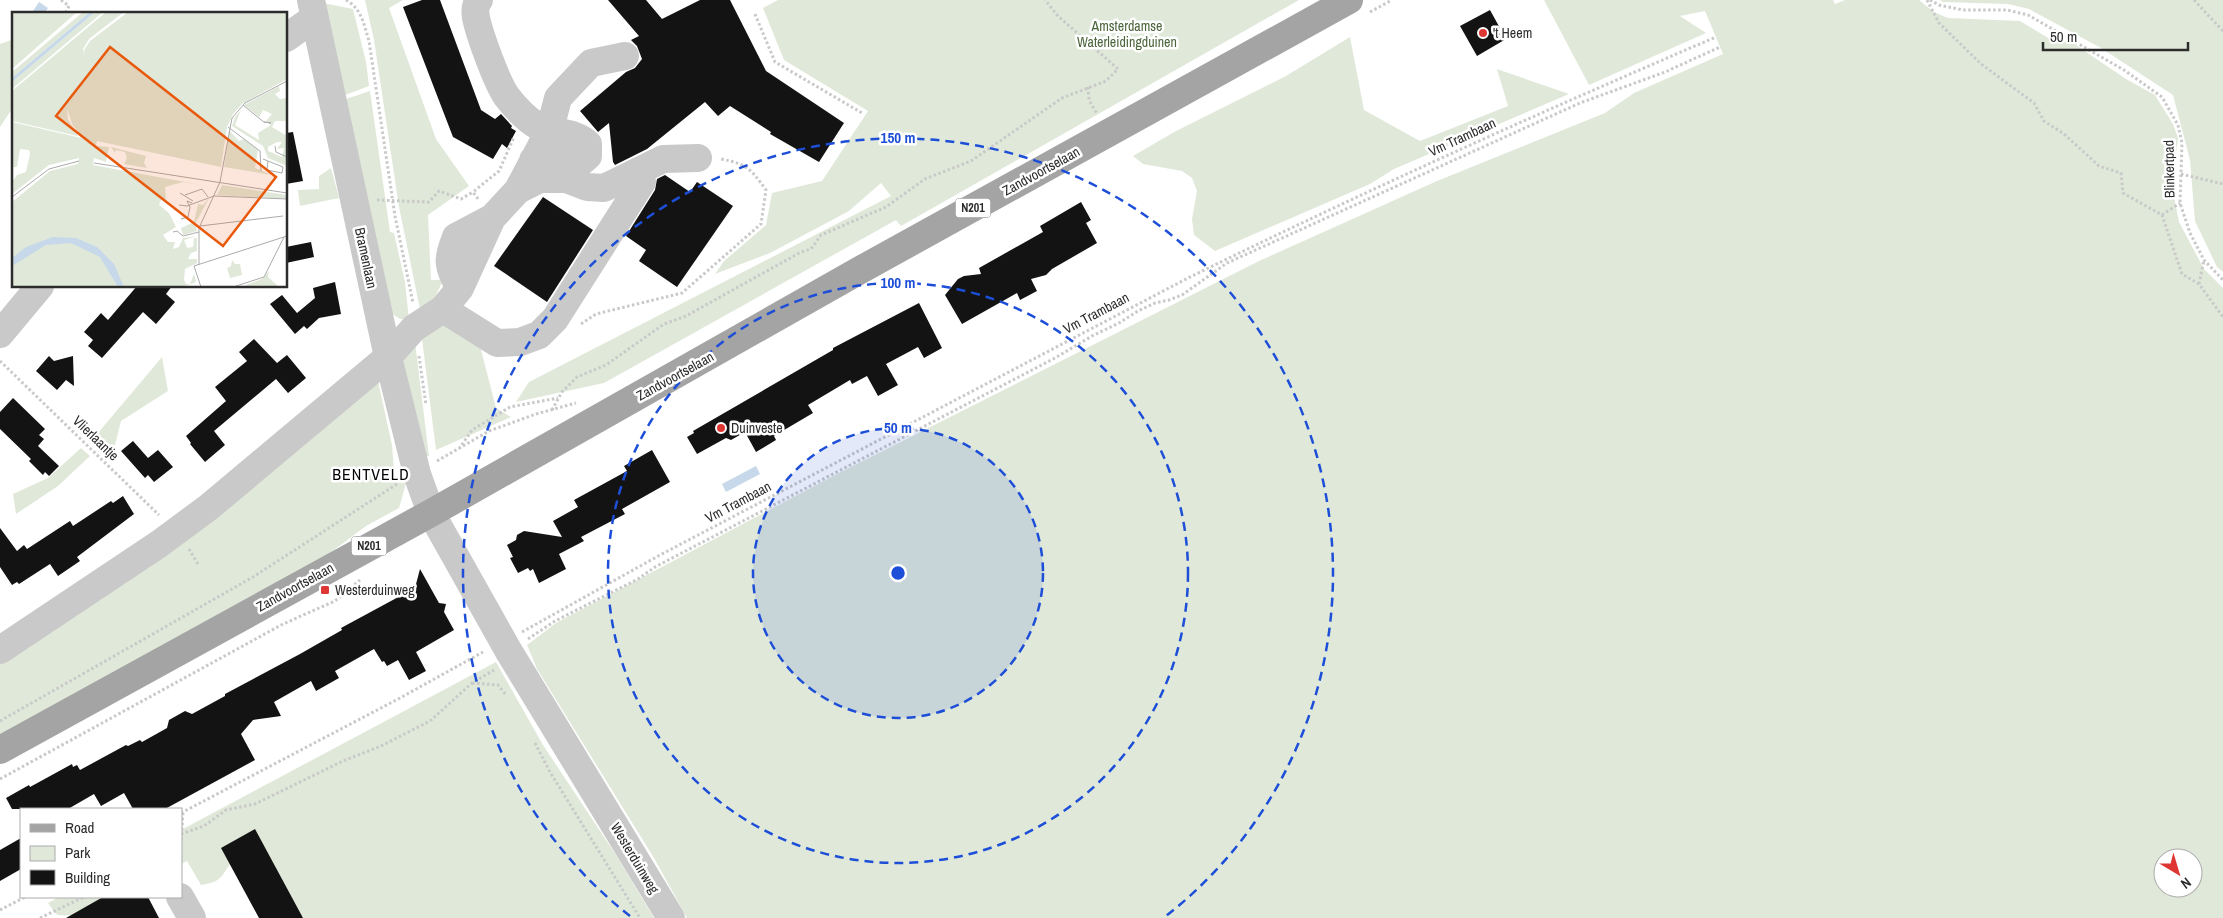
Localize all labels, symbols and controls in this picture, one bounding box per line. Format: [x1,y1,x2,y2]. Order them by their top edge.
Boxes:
inset map [12,12,288,288]
park label: Amsterdamse Waterleidingduinen [1077,17,1177,51]
scale bar [2043,20,2188,52]
place label: 't Heem [1493,24,1532,42]
text: 50 m [2050,26,2077,47]
marker: 't Heem [1477,27,1489,39]
street label: Vm Trambaan [1426,114,1498,160]
text: 150 m [881,127,915,148]
street label: Blinkertpad [2159,140,2179,198]
street label: Zandvoortselaan [999,142,1083,200]
road number: N201 [956,198,990,218]
street label: Bramenlaan [351,226,381,290]
text: 100 m [881,272,915,293]
street label: Vm Trambaan [1060,288,1132,338]
street label: Zandvoortselaan [633,347,717,405]
street label: Vlierlaantje [69,412,123,464]
text: 50 m [884,417,912,438]
place label: Duinveste [731,419,783,437]
marker: Duinveste [715,422,727,434]
district label: BENTVELD [332,463,410,485]
street label: Vm Trambaan [702,477,774,527]
road number: N201 [352,536,386,556]
street label: Zandvoortselaan [253,558,337,616]
centre of rings [889,564,907,582]
place label: Westerduinweg [335,581,415,599]
marker: Westerduinweg [319,584,331,596]
legend [20,808,182,898]
text: Road [65,817,94,838]
street label: Westerduinweg [607,819,664,897]
text: Park [65,842,91,863]
north arrow [2153,848,2203,898]
text: Building [65,867,110,888]
text: N [2177,874,2195,893]

